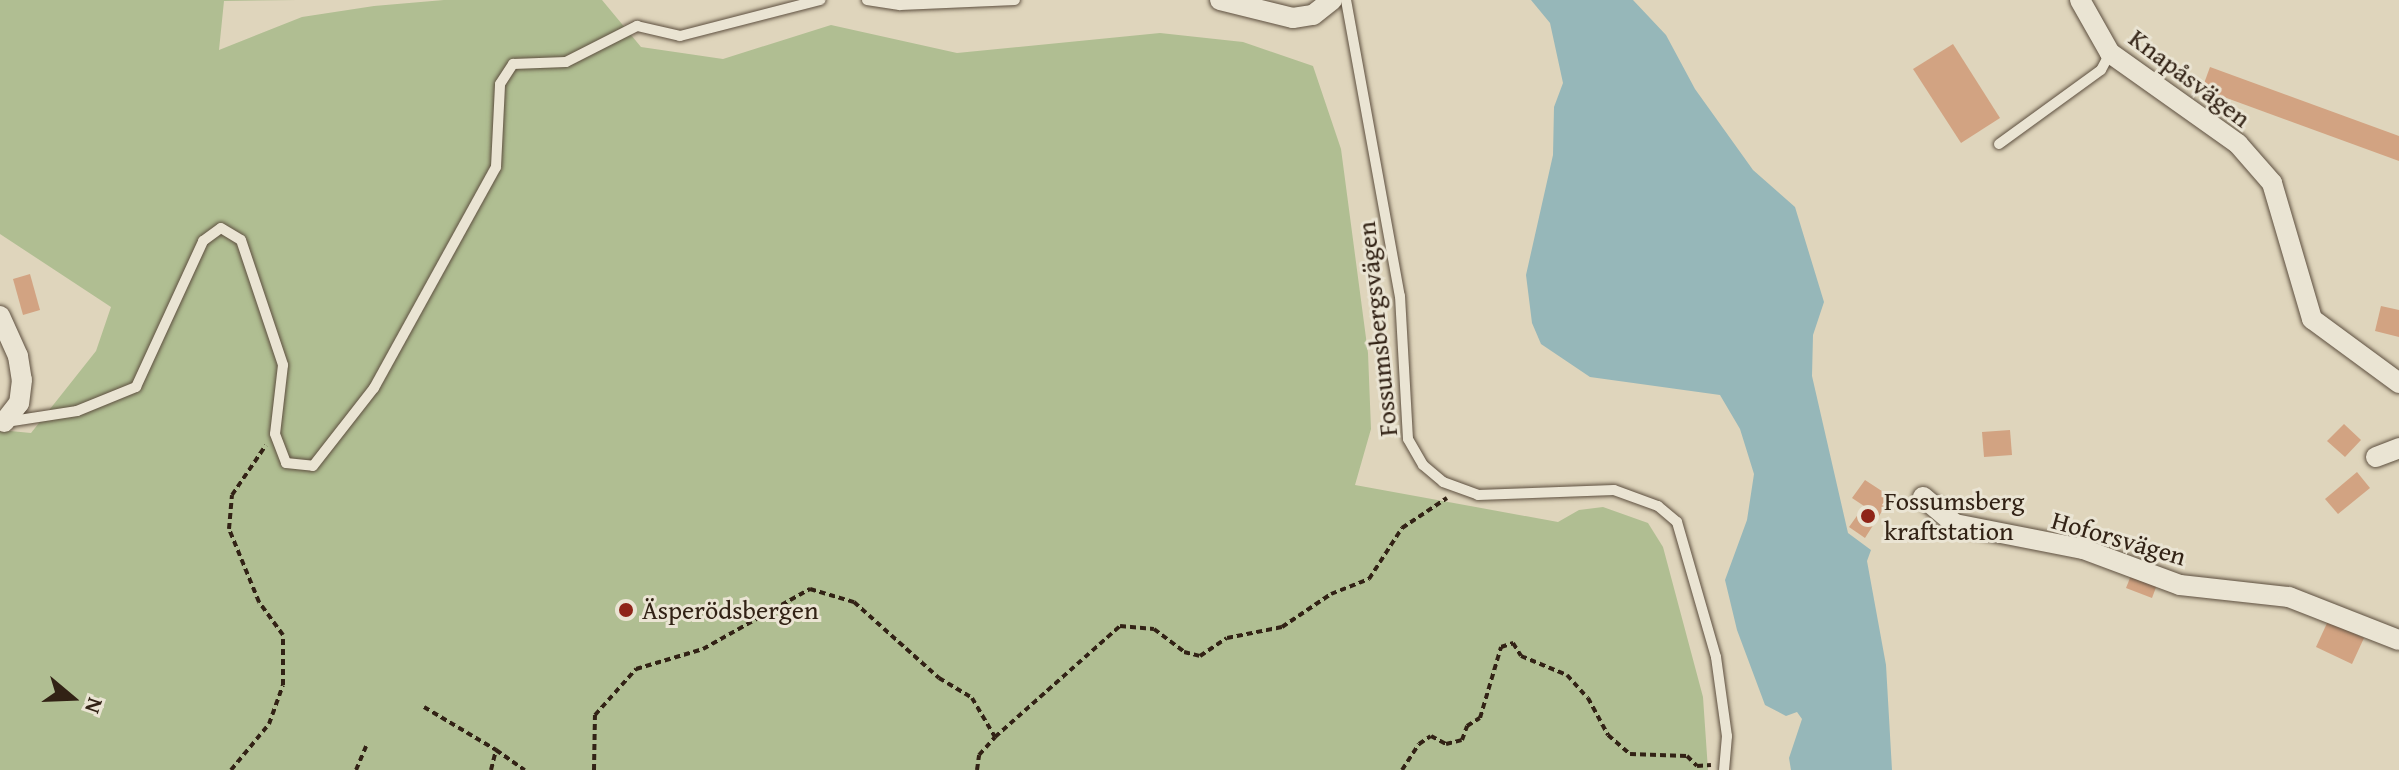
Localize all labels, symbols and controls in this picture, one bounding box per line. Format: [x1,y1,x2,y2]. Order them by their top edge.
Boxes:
street label: Knapåsvägen [2123,22,2257,134]
street label: Fossumsbergsvägen [1350,220,1404,438]
place label: Fossumsberg kraftstation [1884,485,2025,546]
street label: Hoforsvägen [2048,504,2190,572]
marker: Fossumsberg kraftstation [1859,507,1877,525]
place label: Äsperödsbergen [642,594,819,626]
marker: Äsperödsbergen [617,601,635,619]
north arrow [32,658,112,738]
text: N [77,694,112,718]

